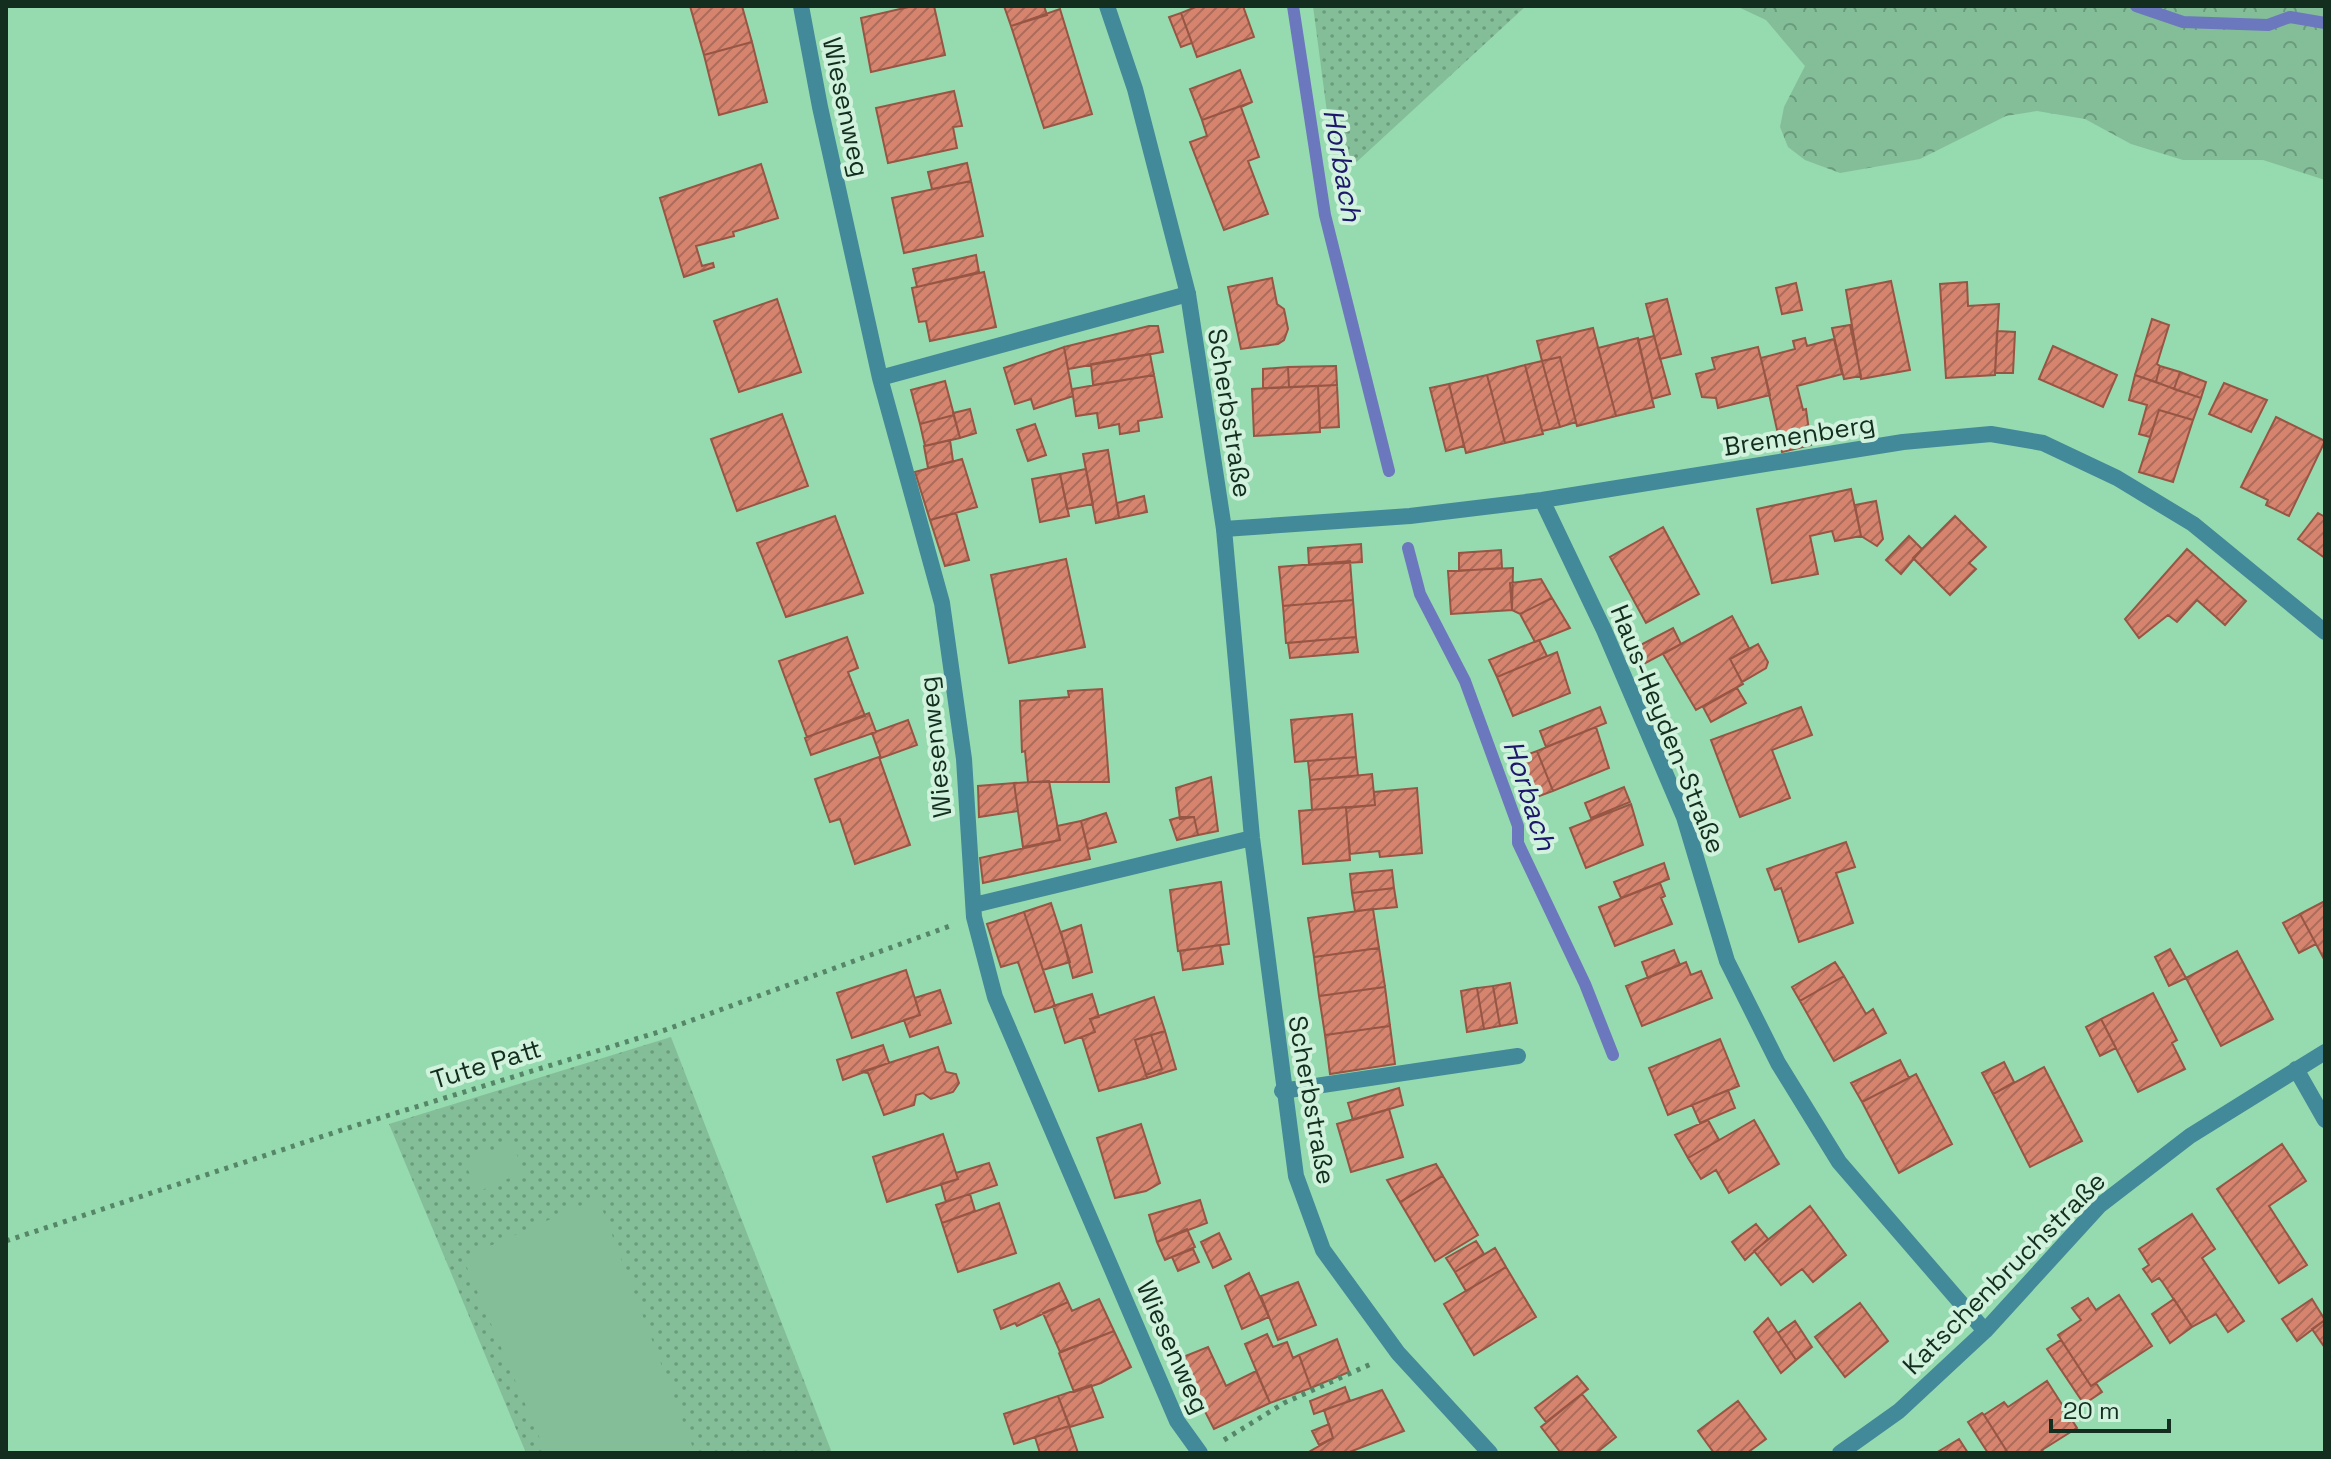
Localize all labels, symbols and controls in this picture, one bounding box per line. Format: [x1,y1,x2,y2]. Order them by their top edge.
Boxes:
street label: Wiesenweg [815,34,877,180]
water label: Horbach [1315,106,1371,225]
street label: Scherbstraße [1200,326,1260,500]
street label: Bremenberg [1720,406,1878,464]
street label: Haus-Heyden-Straße [1603,600,1733,858]
street label: Wiesenweg [911,675,959,819]
water label: Horbach [1495,735,1565,856]
street label: Scherbstraße [1280,1013,1344,1187]
street label: Tute Patt [427,1031,545,1097]
street label: Katschenbruchstraße [1895,1164,2113,1382]
street label: Wiesenweg [1129,1275,1217,1419]
scale bar [2051,1383,2169,1433]
text: 20 m [2063,1395,2120,1426]

